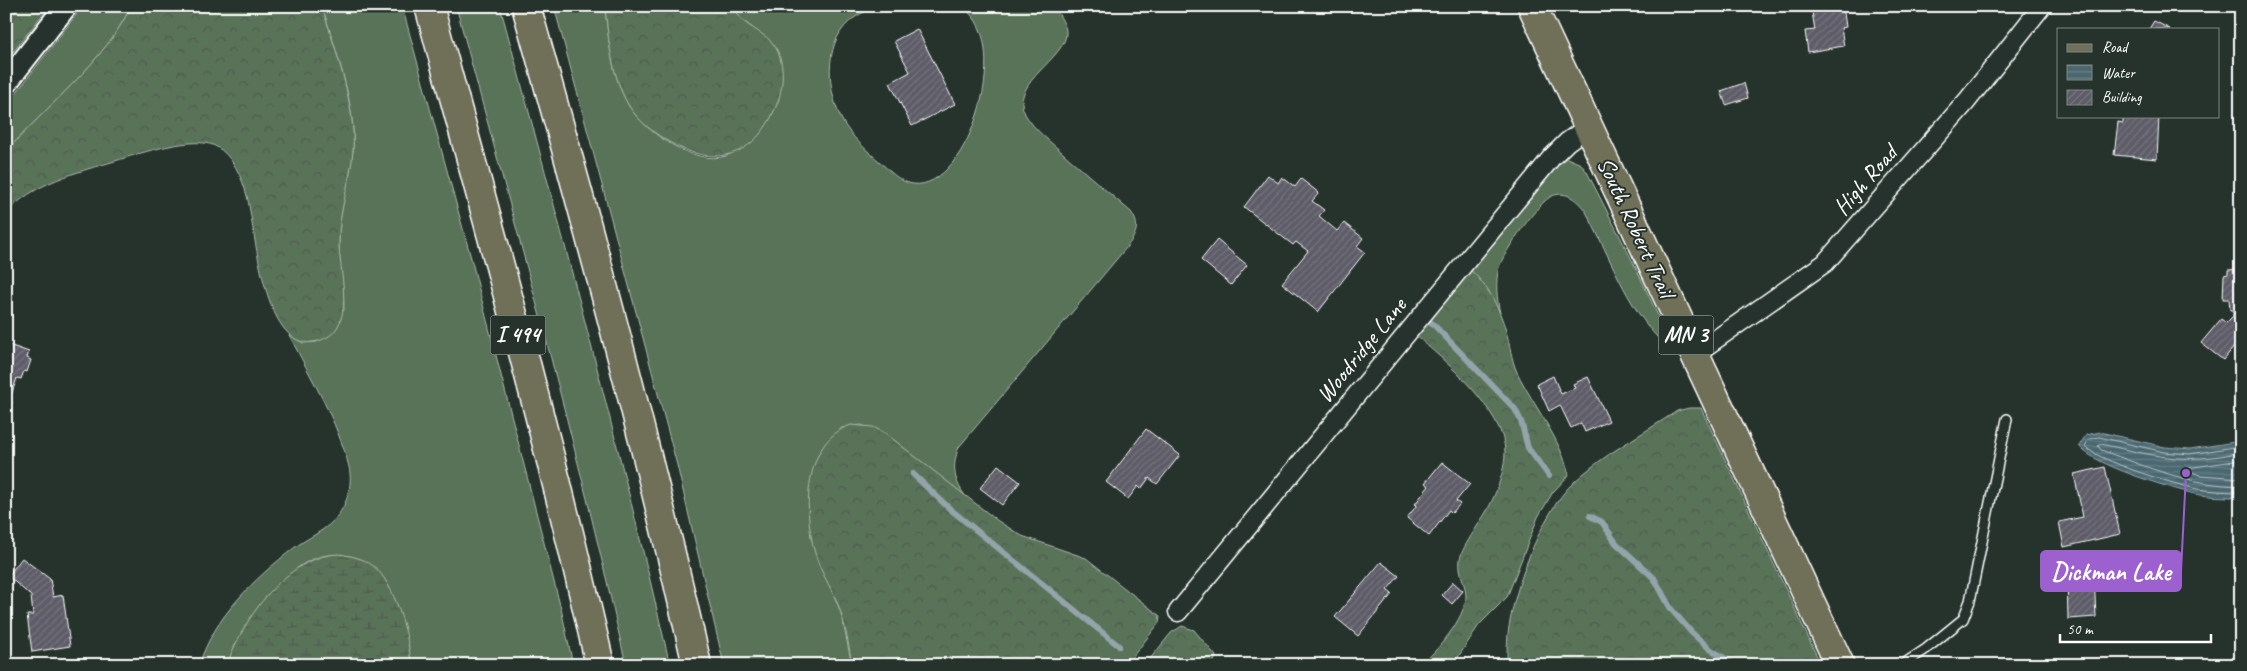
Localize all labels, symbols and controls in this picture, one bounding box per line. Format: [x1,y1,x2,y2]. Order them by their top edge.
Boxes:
legend [2057,28,2220,118]
text: Road [2102,38,2129,57]
text: Water [2102,64,2136,83]
text: Building [2102,88,2142,107]
street label: High Road [1826,136,1906,221]
street label: South Robert Trail [1590,152,1683,305]
street label: Woodridge Lane [1309,290,1414,409]
road number: I 494 [490,316,546,354]
road number: MN 3 [1658,316,1714,354]
callout: Dickman Lake [2041,551,2181,591]
text: Dickman Lake [2051,556,2173,588]
scale bar [2060,611,2211,643]
text: 50 m [2067,620,2094,639]

